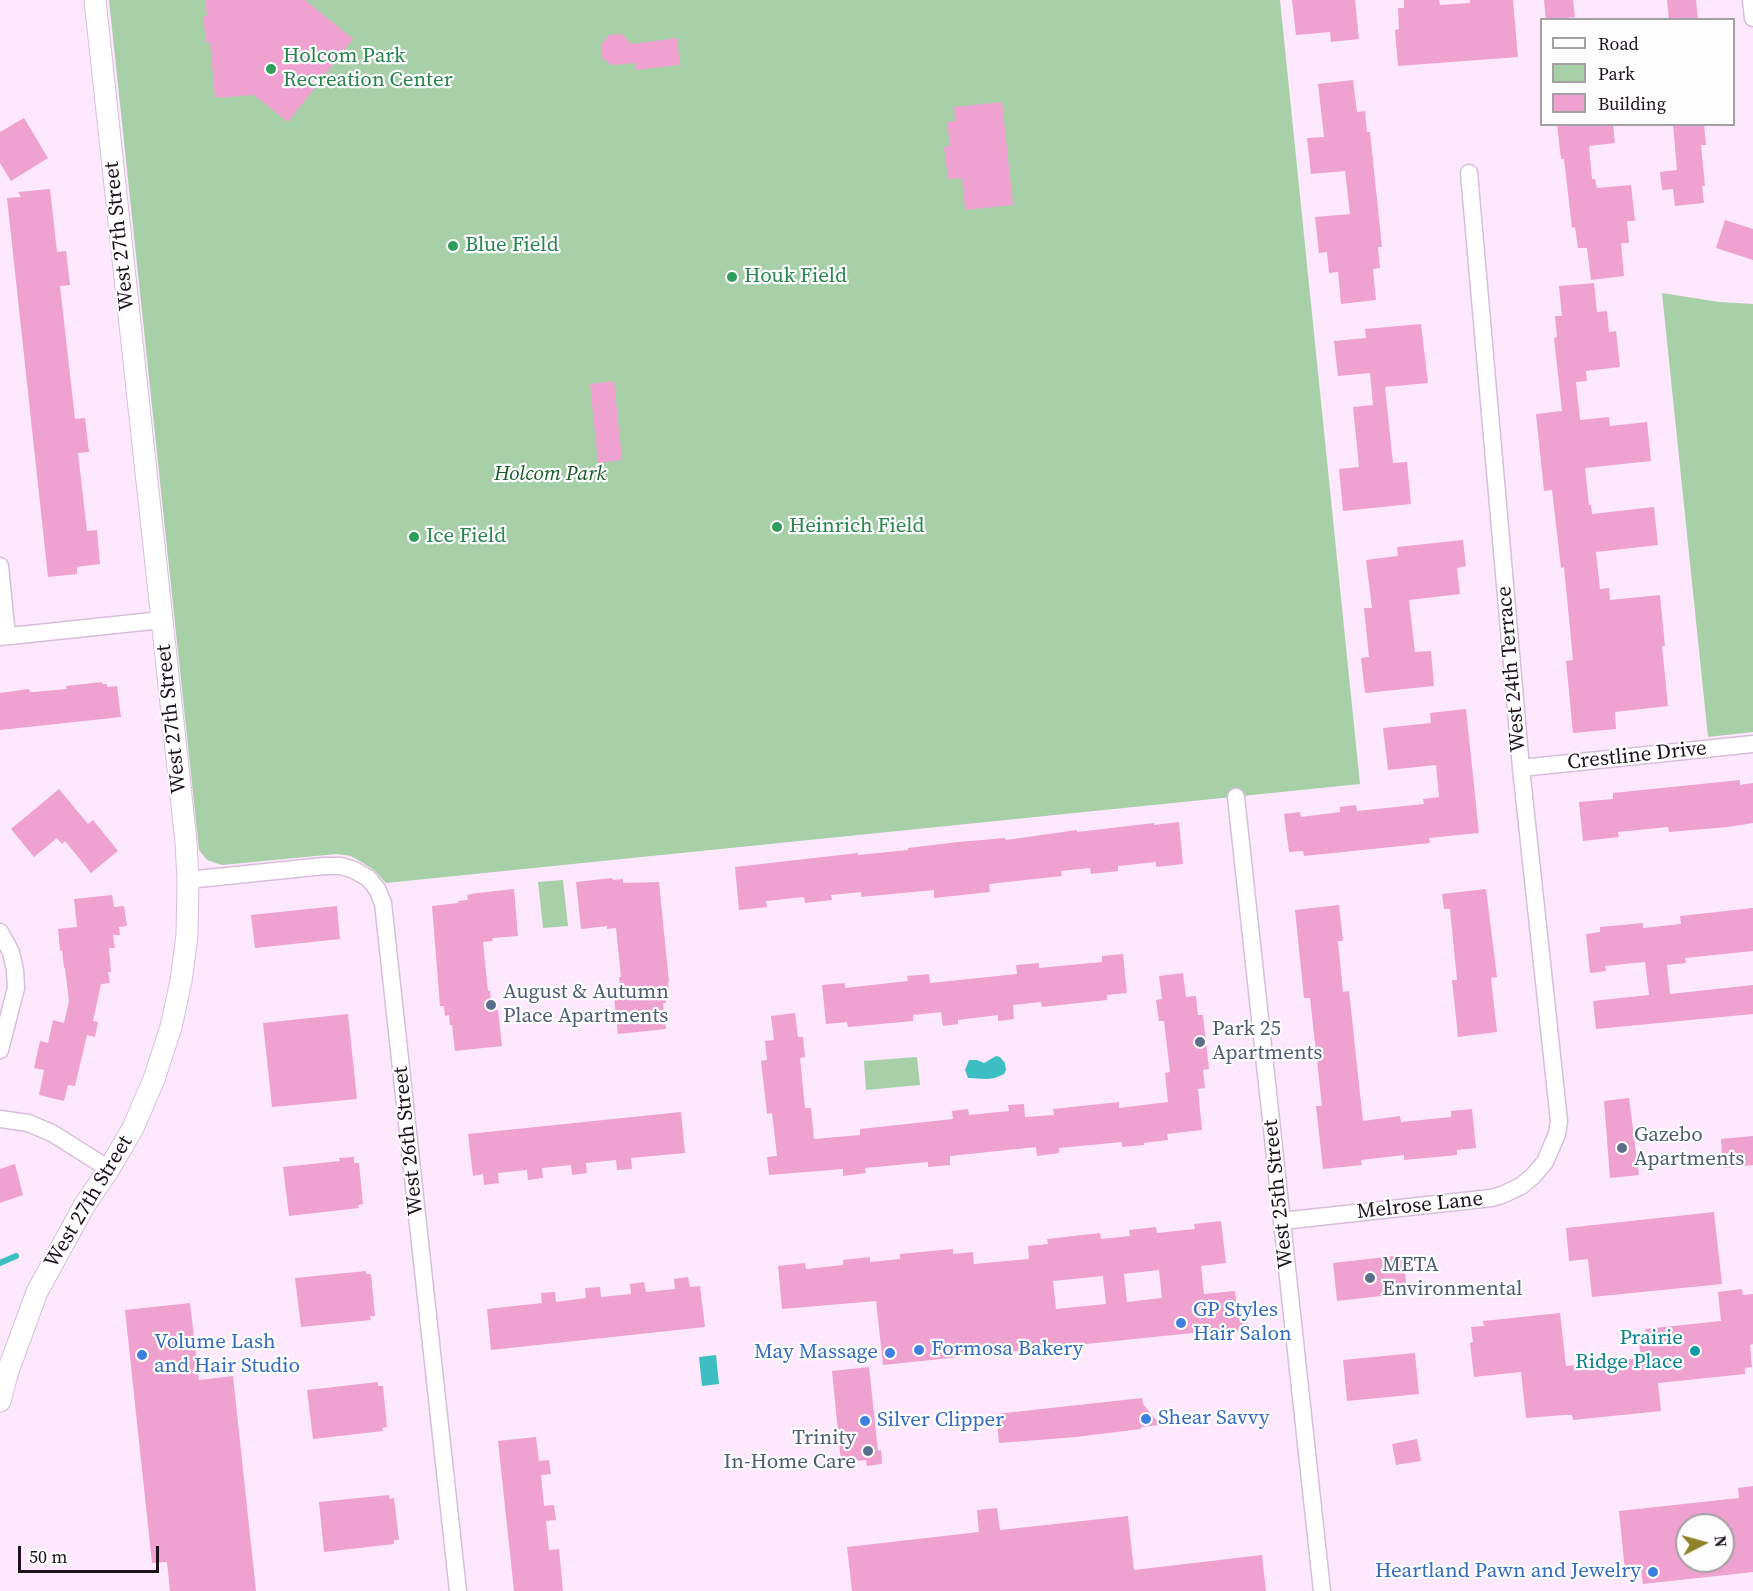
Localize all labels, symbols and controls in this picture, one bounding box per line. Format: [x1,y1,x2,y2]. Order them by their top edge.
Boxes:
legend [1540,18,1735,126]
text: Road [1598,31,1639,56]
place label: Holcom Park Recreation Center [283,44,453,94]
text: Park [1598,61,1635,86]
marker: Holcom Park Recreation Center [264,62,278,76]
text: Building [1598,91,1666,116]
street label: West 27th Street [100,160,140,312]
place label: Blue Field [465,233,559,259]
marker: Blue Field [446,239,460,253]
place label: Houk Field [744,264,847,290]
marker: Houk Field [725,270,739,284]
park label: Holcom Park [494,462,606,488]
place label: Heinrich Field [789,514,924,540]
marker: Heinrich Field [770,520,784,534]
place label: Ice Field [426,524,506,550]
marker: Ice Field [407,530,421,544]
street label: West 24th Terrace [1492,585,1532,753]
street label: West 27th Street [152,643,192,795]
street label: Crestline Drive [1566,736,1708,776]
place label: August & Autumn Place Apartments [503,980,669,1030]
marker: August & Autumn Place Apartments [484,998,498,1012]
place label: Park 25 Apartments [1212,1017,1322,1067]
marker: Park 25 Apartments [1193,1035,1207,1049]
street label: West 26th Street [389,1065,429,1217]
street label: West 25th Street [1259,1118,1299,1270]
place label: Gazebo Apartments [1634,1123,1744,1173]
street label: West 27th Street [40,1131,138,1273]
marker: Gazebo Apartments [1615,1141,1629,1155]
street label: Melrose Lane [1356,1187,1484,1225]
place label: META Environmental [1382,1253,1523,1303]
marker: META Environmental [1363,1271,1377,1285]
place label: GP Styles Hair Salon [1193,1298,1292,1348]
marker: GP Styles Hair Salon [1174,1316,1188,1330]
place label: Prairie Ridge Place [1575,1326,1683,1376]
place label: Volume Lash and Hair Studio [154,1330,300,1380]
place label: Formosa Bakery [931,1337,1083,1363]
place label: May Massage [754,1340,878,1366]
marker: Formosa Bakery [912,1343,926,1357]
marker: Prairie Ridge Place [1688,1344,1702,1358]
marker: May Massage [883,1346,897,1360]
marker: Volume Lash and Hair Studio [135,1348,149,1362]
place label: Shear Savvy [1158,1406,1269,1432]
place label: Silver Clipper [877,1408,1004,1434]
marker: Shear Savvy [1139,1412,1153,1426]
marker: Silver Clipper [858,1414,872,1428]
place label: Trinity In-Home Care [724,1426,856,1476]
marker: Trinity In-Home Care [861,1444,875,1458]
north arrow [1675,1513,1735,1573]
scale bar [21,1534,162,1572]
text: N [1709,1534,1732,1548]
text: 50 m [29,1544,67,1569]
place label: Heartland Pawn and Jewelry [1375,1559,1641,1585]
marker: Heartland Pawn and Jewelry [1646,1565,1660,1579]

